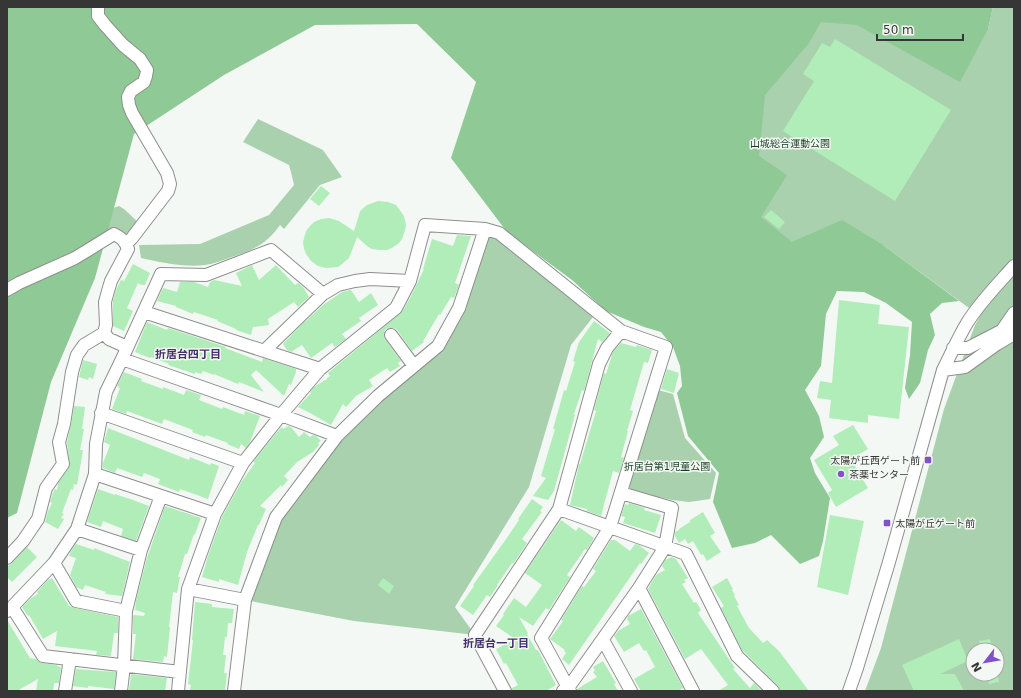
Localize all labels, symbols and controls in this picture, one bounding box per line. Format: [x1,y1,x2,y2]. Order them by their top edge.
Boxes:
scale bar [877,16,963,42]
text: 50 m [883,23,914,37]
park label: 山城総合運動公園 [750,138,830,149]
district label: 折居台四丁目 [155,348,221,361]
place label: 太陽が丘西ゲート前 [830,455,920,466]
marker: 太陽が丘西ゲート前 [923,455,933,465]
park label: 折居台第1児童公園 [624,461,710,472]
marker: 茶薬センター [836,469,846,479]
place label: 茶薬センター [849,469,909,480]
marker: 太陽が丘ゲート前 [882,518,892,528]
place label: 太陽が丘ゲート前 [895,518,975,529]
district label: 折居台一丁目 [463,637,529,650]
north arrow [965,642,1005,682]
text: N [969,660,985,674]

